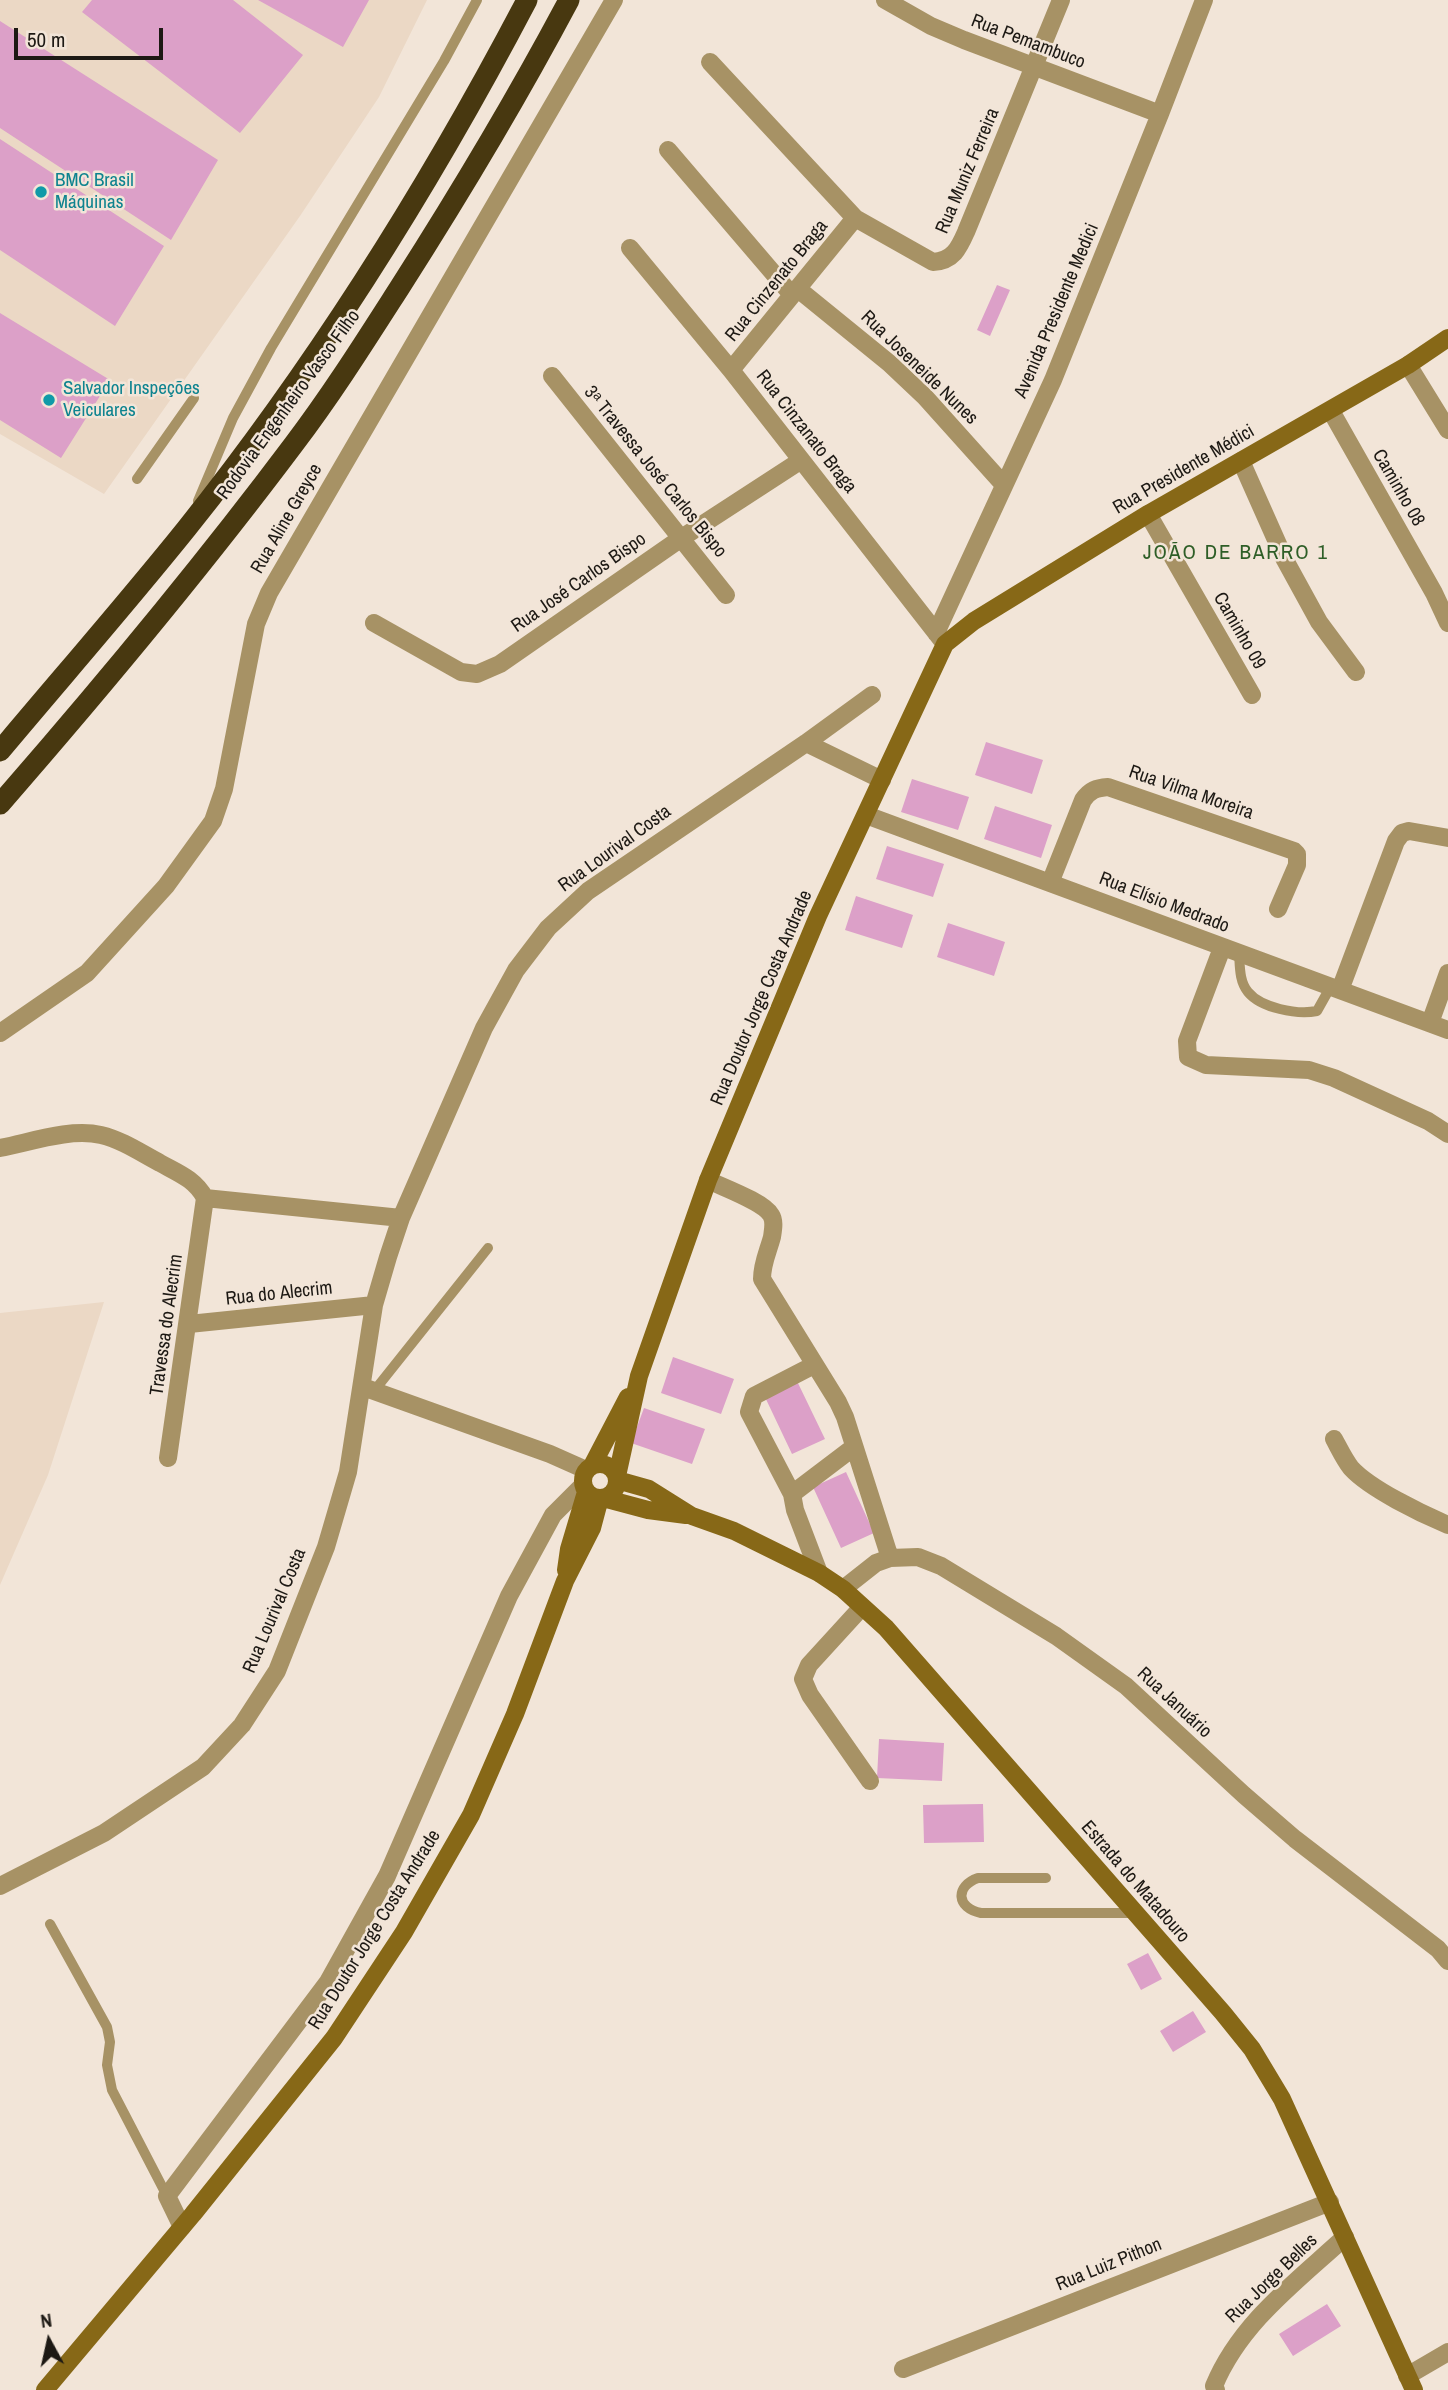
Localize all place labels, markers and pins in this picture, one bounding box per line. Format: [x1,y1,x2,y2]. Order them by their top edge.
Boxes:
place label: BMC Brasil Máquinas [55,170,134,214]
marker: BMC Brasil Máquinas [33,184,49,200]
place label: Salvador Inspeções Veiculares [63,378,200,422]
marker: Salvador Inspeções Veiculares [41,392,57,408]

